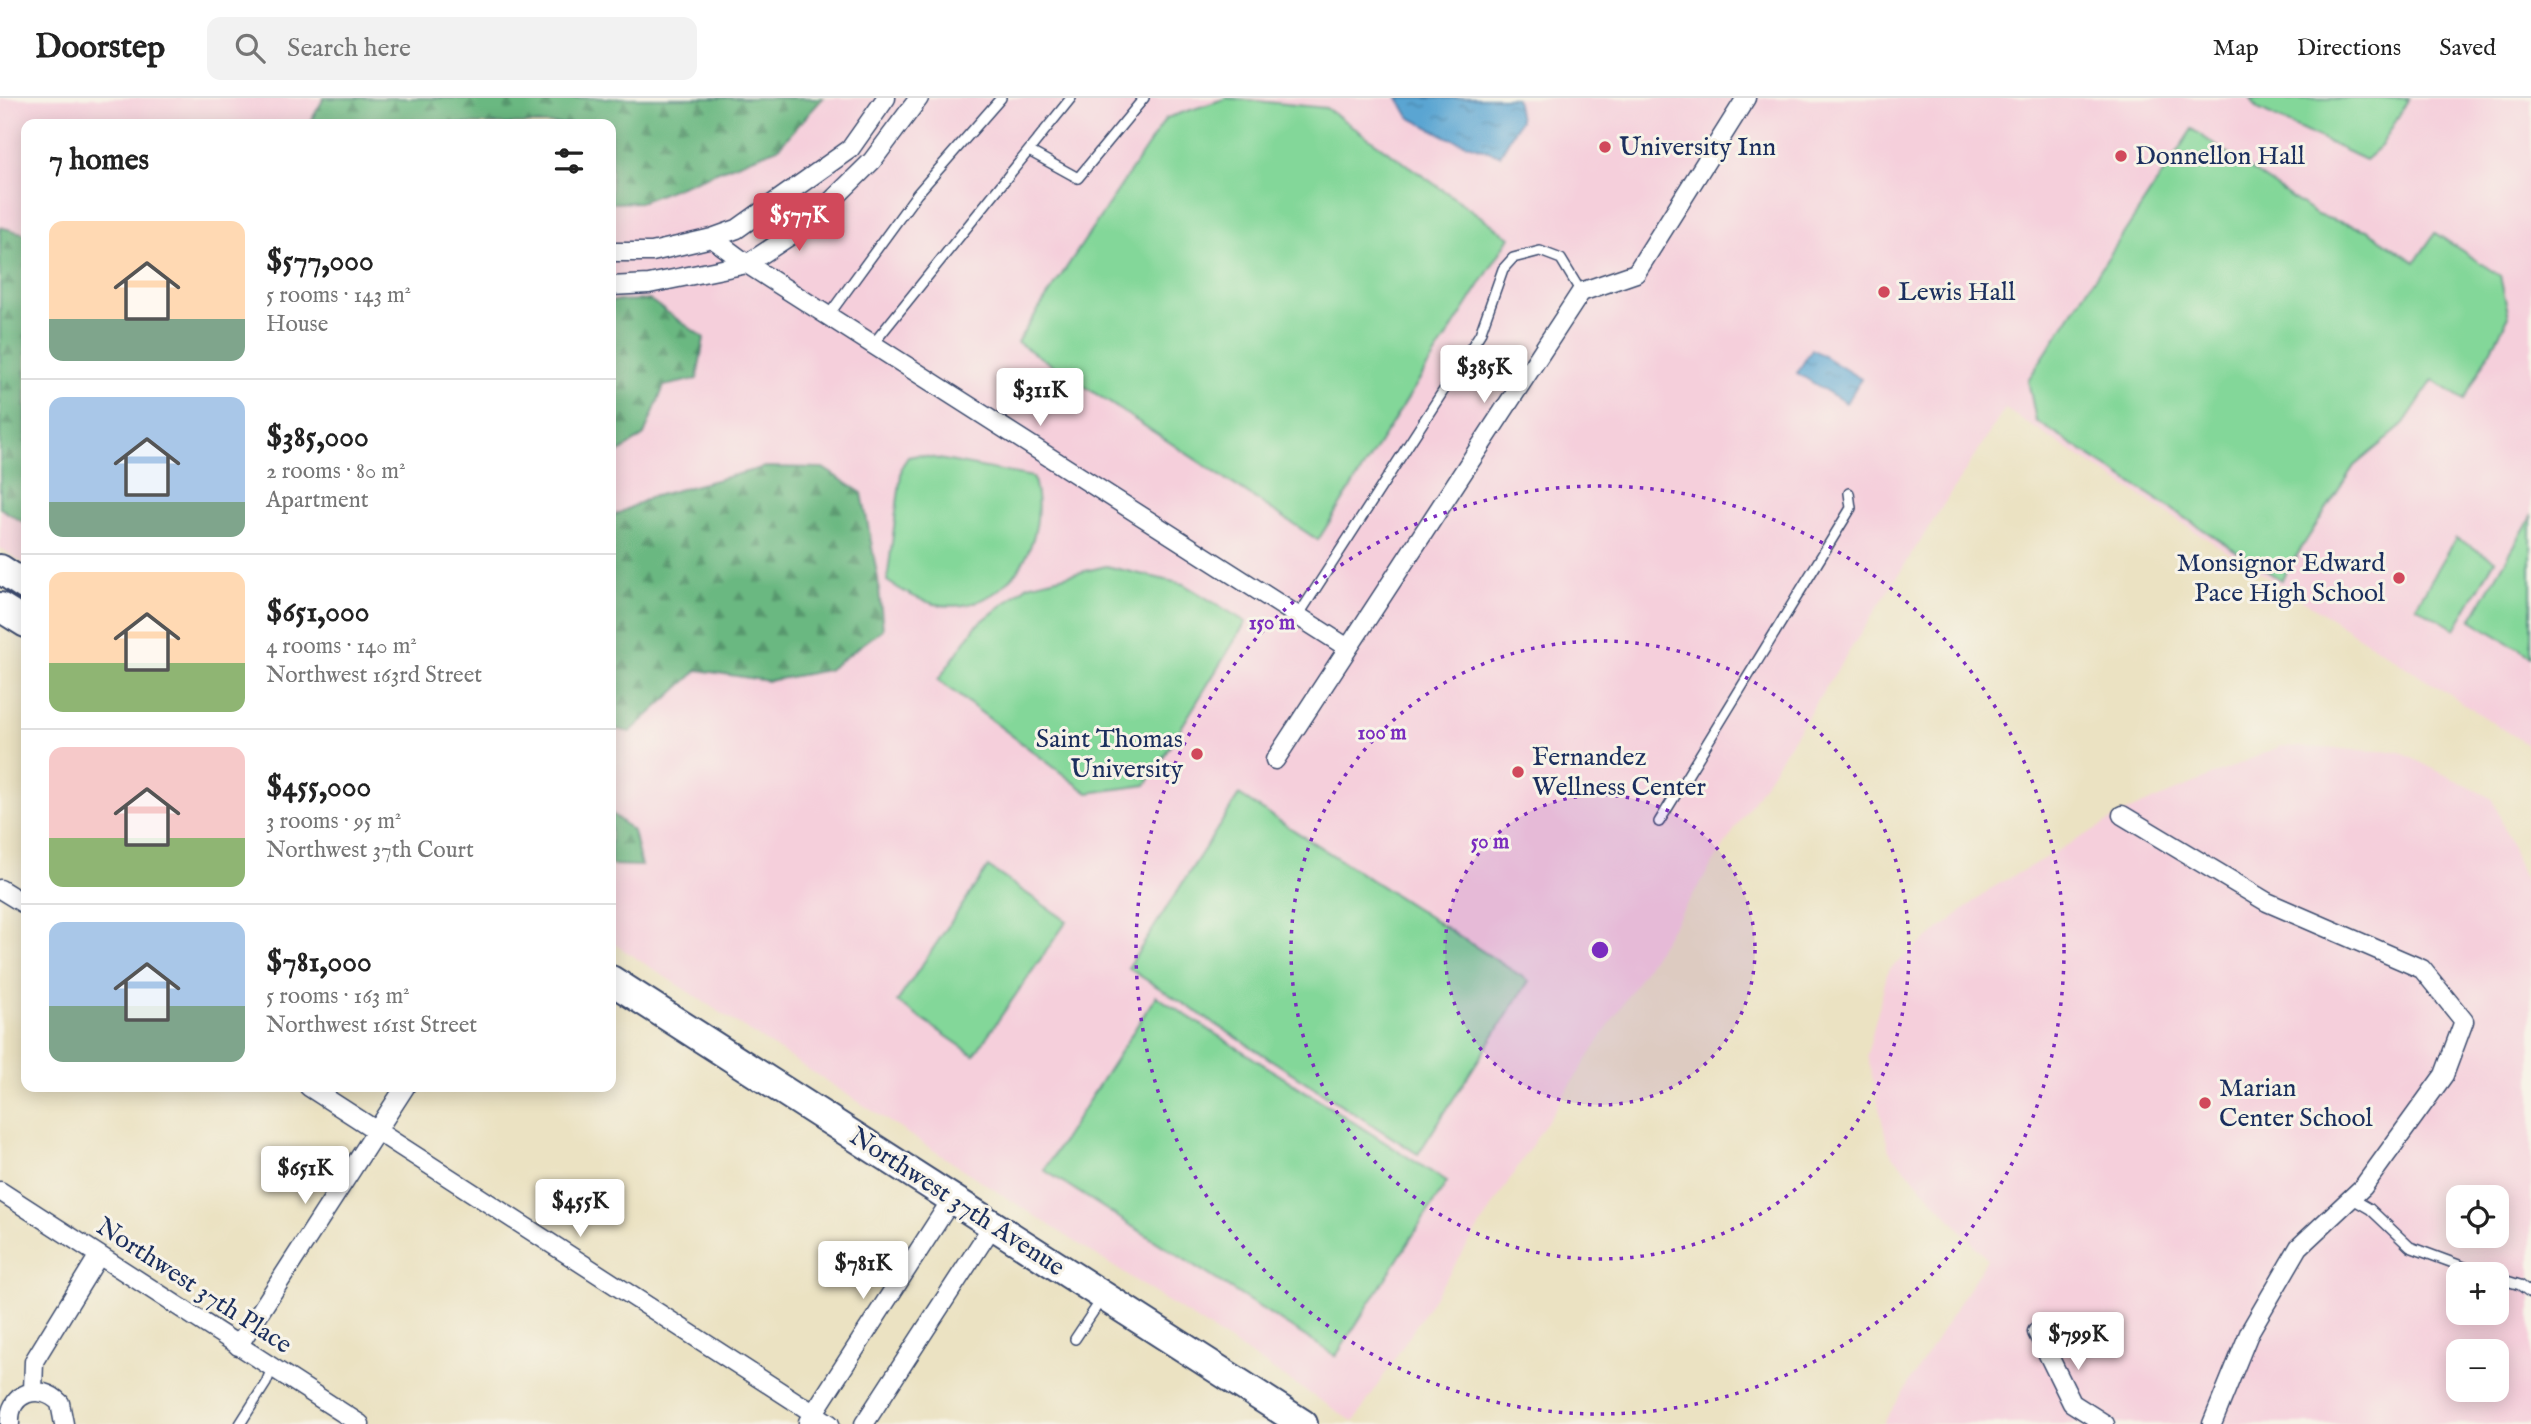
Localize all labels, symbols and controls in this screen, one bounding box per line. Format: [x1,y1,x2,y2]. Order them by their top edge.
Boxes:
search box [207,17,697,80]
text: Doorstep [35,27,165,69]
icon: search [231,29,269,67]
text: Search here [287,32,411,65]
text: Map [2213,33,2259,64]
text: Directions [2297,33,2401,64]
text: Saved [2439,33,2496,64]
place label: University Inn [1619,131,1776,164]
marker: University Inn [1597,139,1613,155]
place label: Donnellon Hall [2135,140,2306,173]
text: 7 homes [49,142,149,180]
icon: filters [550,142,588,180]
marker: Donnellon Hall [2113,148,2129,164]
pin: $577K [750,194,848,253]
text: $577K [769,201,829,230]
text: $577,000 [266,243,374,281]
icon: home [105,249,189,333]
place label: Lewis Hall [1898,276,2016,309]
text: 5 rooms · 143 m² [266,281,411,310]
marker: Lewis Hall [1876,284,1892,300]
text: House [266,310,328,339]
pin: $385K [1435,345,1533,405]
text: $385K [1456,353,1512,382]
pin: $311K [991,368,1089,428]
text: $311K [1012,376,1068,405]
text: $385,000 [266,419,369,457]
icon: home [105,425,189,509]
text: 2 rooms · 80 m² [266,457,406,486]
text: Apartment [266,486,369,515]
place label: Monsignor Edward Pace High School [2176,547,2386,610]
marker: Monsignor Edward Pace High School [2391,570,2407,586]
text: $651,000 [266,594,370,632]
icon: home [105,600,189,684]
text: 150 m [1249,610,1296,637]
text: 4 rooms · 140 m² [266,632,417,661]
text: Northwest 163rd Street [266,661,482,690]
text: 100 m [1357,720,1407,747]
place label: Saint Thomas University [1036,723,1183,786]
place label: Fernandez Wellness Center [1532,741,1707,804]
marker: Saint Thomas University [1189,746,1205,762]
marker: Fernandez Wellness Center [1510,764,1526,780]
text: $455,000 [266,769,371,807]
icon: home [105,775,189,859]
text: 3 rooms · 95 m² [266,807,401,836]
text: 50 m [1471,829,1510,856]
text: Northwest 37th Court [266,836,474,865]
centre of rings [1588,938,1612,962]
text: $781,000 [266,944,372,982]
icon: home [105,950,189,1034]
text: 5 rooms · 163 m² [266,982,410,1011]
text: Northwest 161st Street [266,1011,477,1040]
place label: Marian Center School [2219,1072,2374,1135]
marker: Marian Center School [2197,1095,2213,1111]
street label: Northwest 37th Avenue [843,1120,1071,1284]
pin: $651K [256,1146,354,1206]
text: $651K [277,1154,333,1183]
pin: $455K [531,1180,629,1239]
map controls [2446,1185,2509,1402]
button: locate [2446,1185,2509,1248]
text: $455K [551,1187,609,1216]
street label: Northwest 37th Place [90,1210,298,1362]
pin: $781K [814,1242,912,1301]
text: $781K [834,1249,892,1278]
button: + [2446,1262,2509,1325]
pin: $799K [2029,1312,2127,1372]
text: $799K [2048,1320,2108,1349]
button: − [2446,1339,2509,1402]

